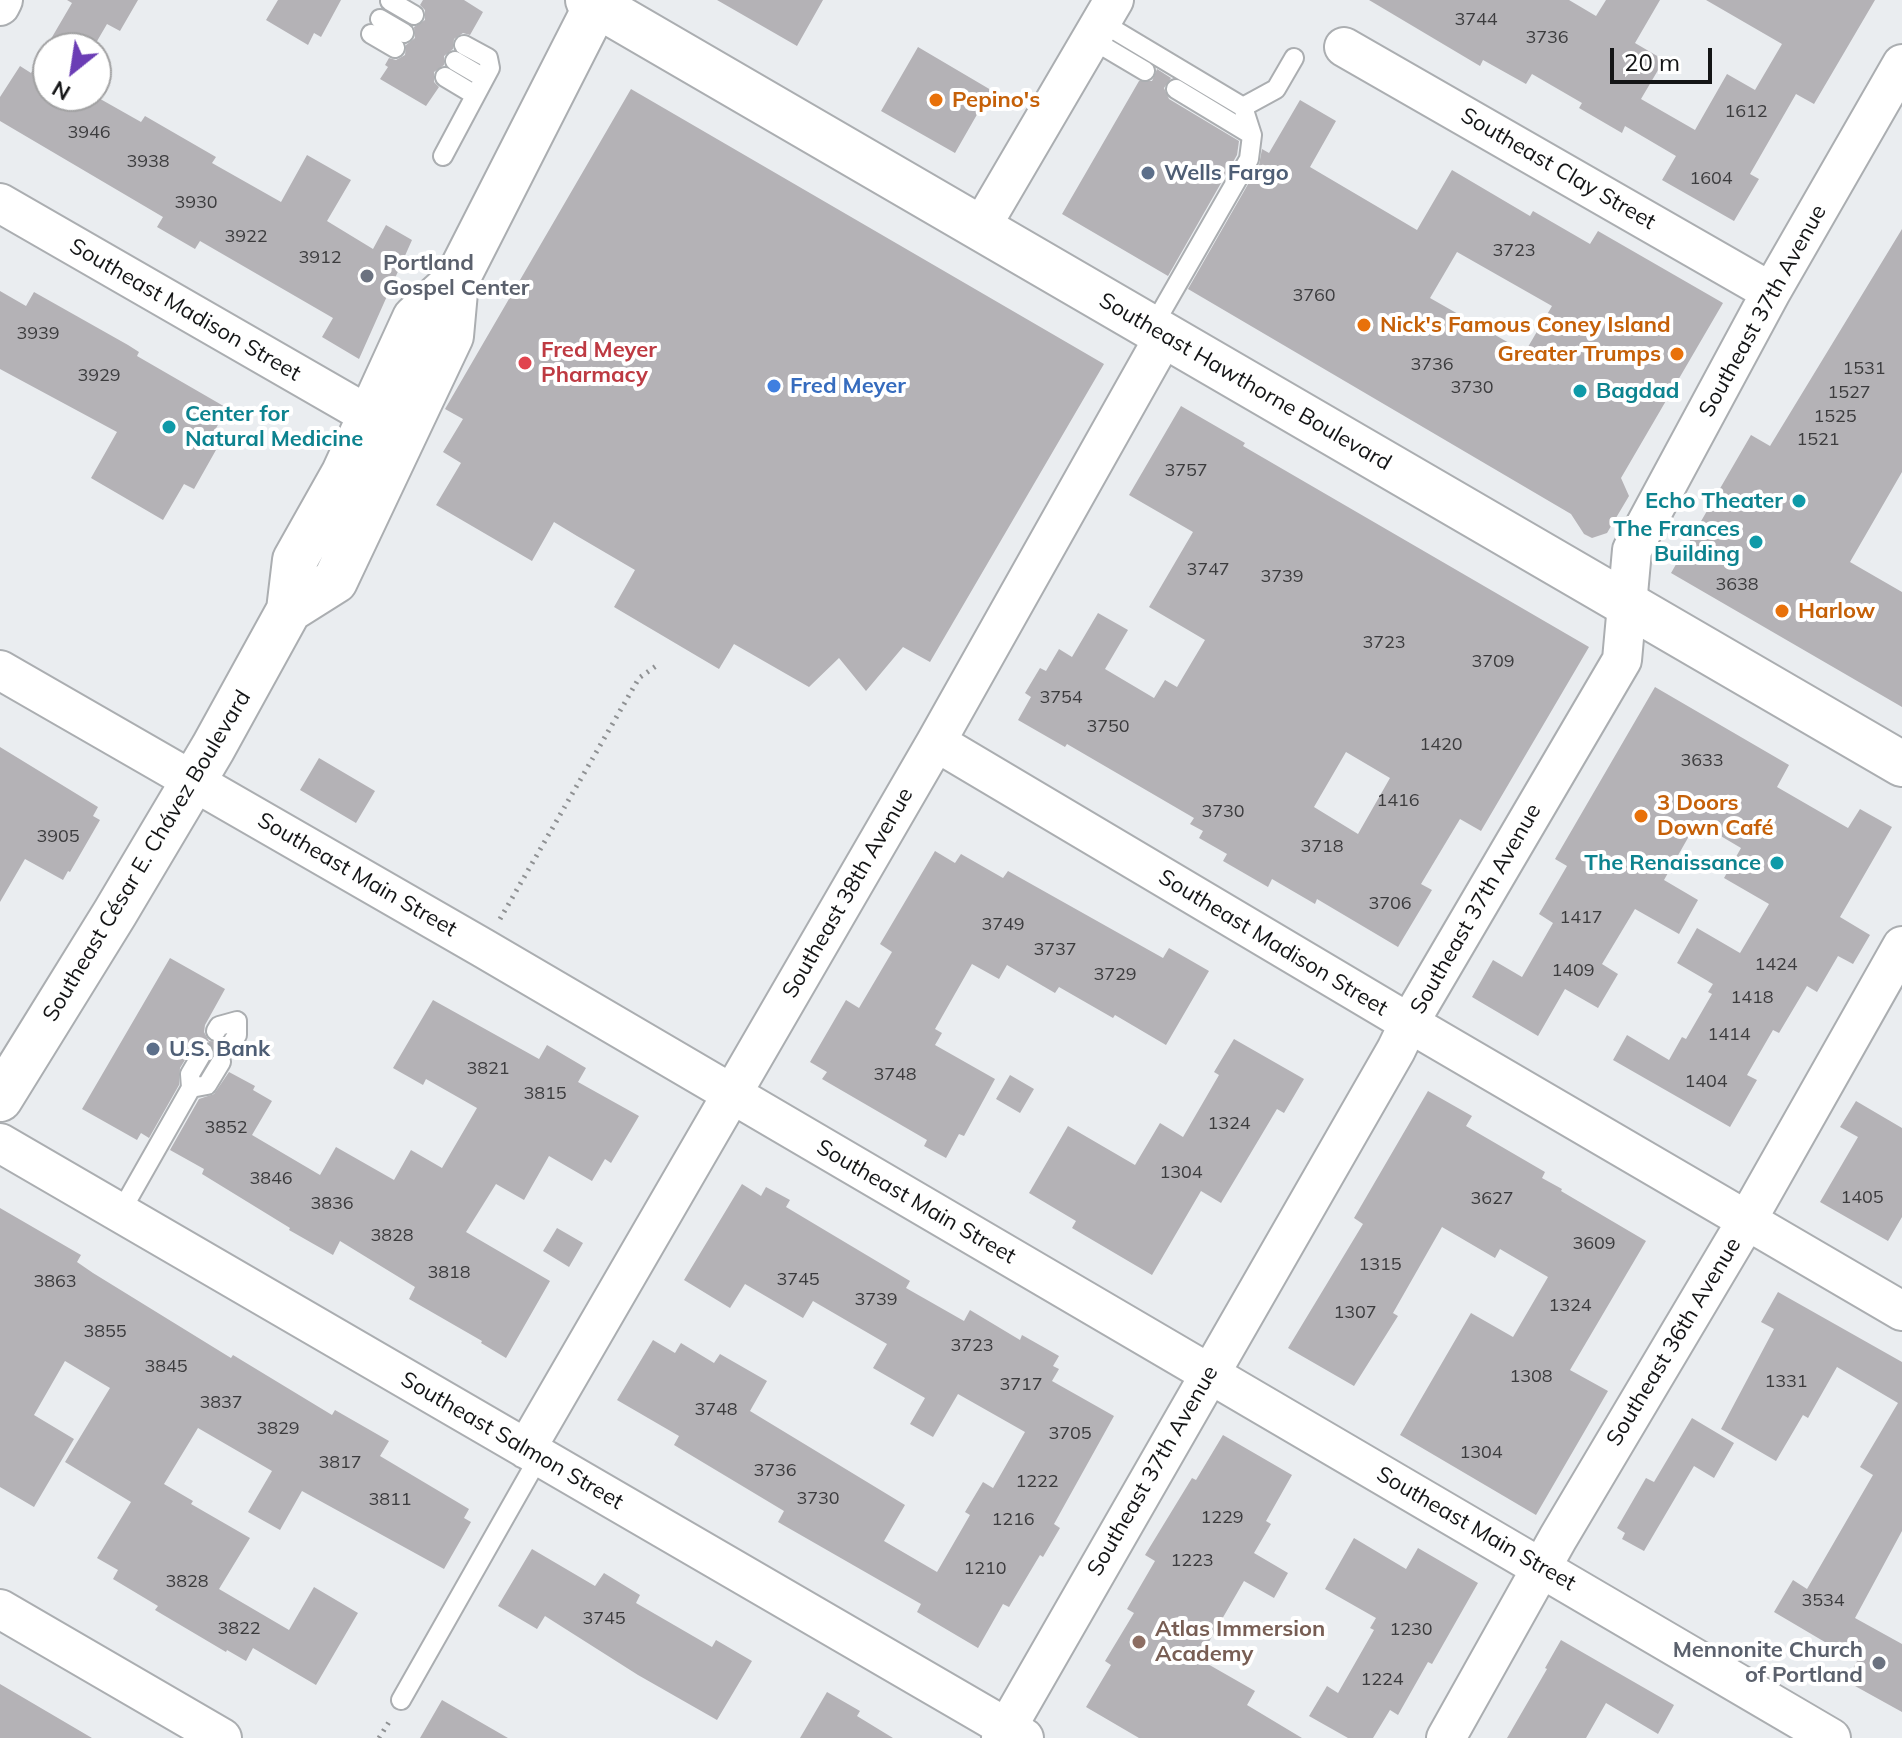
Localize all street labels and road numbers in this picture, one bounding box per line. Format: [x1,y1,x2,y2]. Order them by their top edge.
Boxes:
street label: Southeast Clay Street [1456,102,1660,236]
street label: Southeast 37th Avenue [1694,200,1832,422]
street label: Southeast Madison Street [65,233,305,387]
street label: Southeast Hawthorne Boulevard [1094,287,1396,477]
street label: Southeast César E. Chávez Boulevard [37,686,257,1026]
street label: Southeast 38th Avenue [777,783,919,1003]
street label: Southeast 37th Avenue [1405,799,1547,1019]
street label: Southeast Main Street [253,807,461,943]
street label: Southeast Madison Street [1154,864,1392,1022]
street label: Southeast Main Street [812,1134,1020,1270]
street label: Southeast 36th Avenue [1601,1233,1747,1451]
street label: Southeast 37th Avenue [1082,1361,1224,1581]
street label: Southeast Salmon Street [396,1366,628,1516]
street label: Southeast Main Street [1372,1461,1580,1597]

